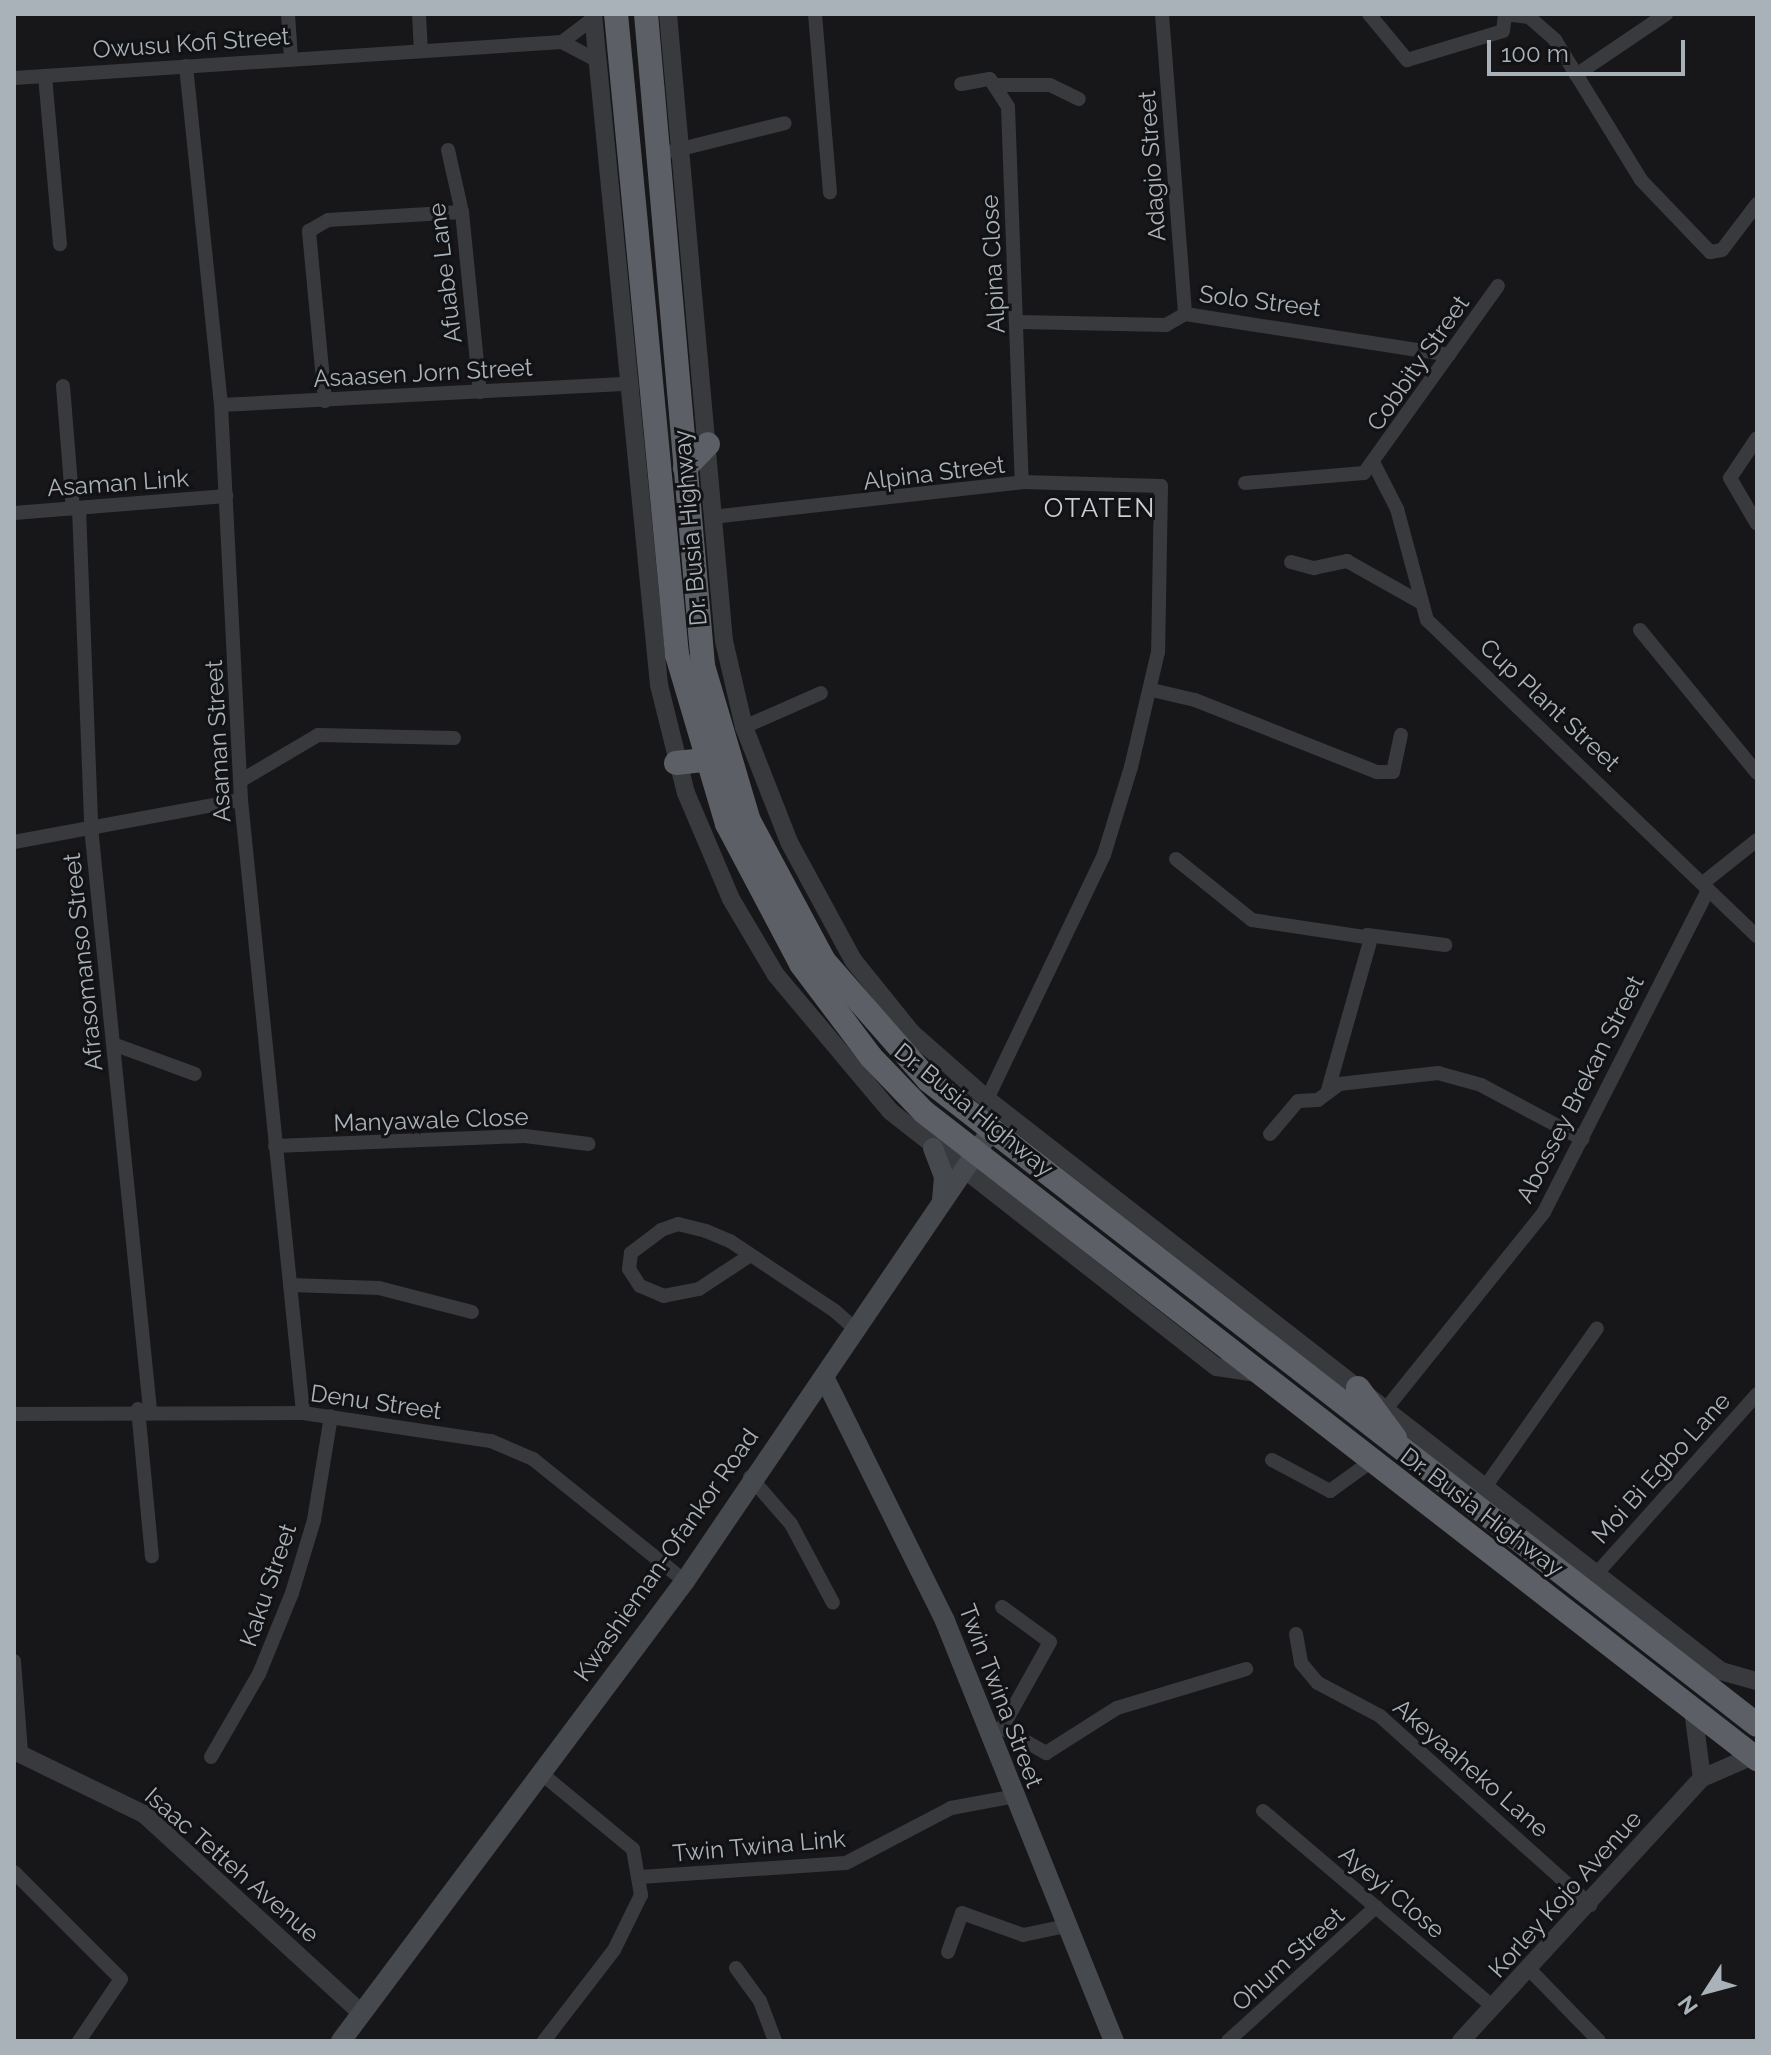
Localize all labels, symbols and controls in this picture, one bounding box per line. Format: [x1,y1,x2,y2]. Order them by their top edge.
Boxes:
street label: Owusu Kofi Street [92,22,290,64]
scale bar [1491,24,1689,74]
text: 100 m [1501,39,1569,68]
street label: Adagio Street [1132,90,1172,242]
street label: Alpina Close [975,194,1011,334]
street label: Afuabe Lane [422,201,468,345]
street label: Solo Street [1198,279,1322,323]
street label: Cobbity Street [1361,289,1475,437]
street label: Asaasen Jorn Street [312,353,534,393]
street label: Dr. Busia Highway [667,429,713,627]
street label: Alpina Street [862,450,1006,496]
street label: Asaman Link [46,464,190,502]
district label: OTATEN [1044,493,1156,525]
street label: Cup Plant Street [1474,633,1626,777]
street label: Asaman Street [199,659,237,823]
street label: Afrasomanso Street [57,852,109,1072]
street label: Abossey Brekan Street [1510,970,1650,1208]
street label: Dr. Busia Highway [889,1037,1059,1183]
street label: Manyawale Close [333,1102,529,1138]
street label: Denu Street [309,1379,443,1425]
street label: Moi Bi Egbo Lane [1586,1387,1736,1549]
street label: Kwashieman-Ofankor Road [567,1423,765,1687]
street label: Dr. Busia Highway [1395,1441,1569,1583]
street label: Kaku Street [234,1520,302,1650]
street label: Twin Twina Street [953,1600,1049,1792]
street label: Akeyaaheko Lane [1387,1693,1555,1843]
street label: Isaac Tetteh Avenue [138,1781,326,1949]
street label: Korley Kojo Avenue [1482,1804,1648,1984]
street label: Twin Twina Link [671,1824,847,1868]
street label: Ayeyi Close [1333,1840,1451,1944]
street label: Ohum Street [1226,1901,1350,2017]
north arrow [1667,1951,1747,2031]
text: N [1672,1991,1703,2020]

